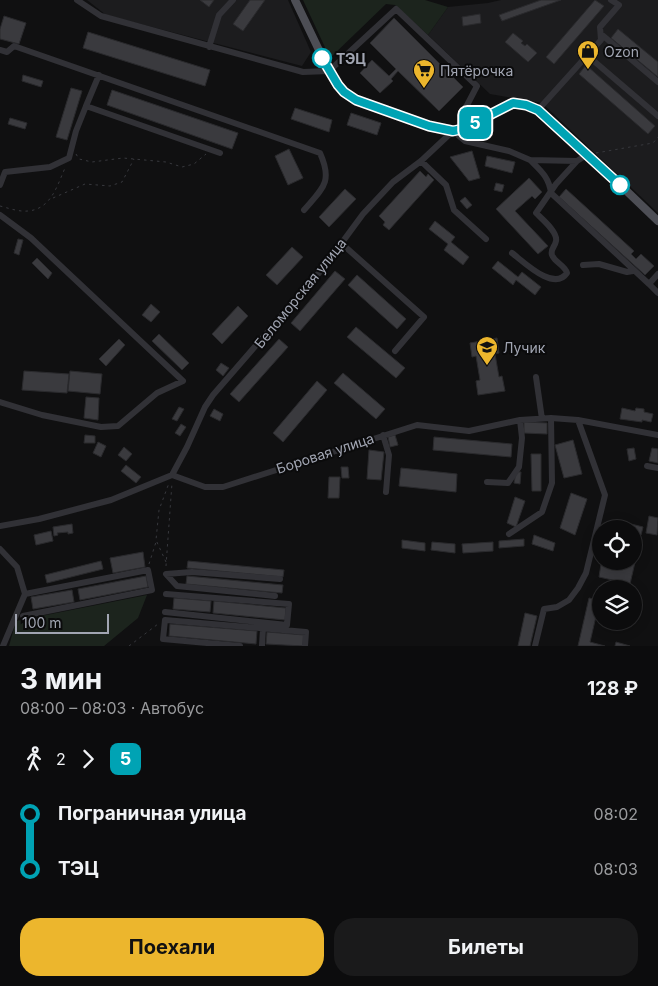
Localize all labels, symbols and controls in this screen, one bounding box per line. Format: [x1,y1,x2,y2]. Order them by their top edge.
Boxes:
shop icon: Ozon [576,39,600,70]
place label: Ozon [604,43,639,60]
marker: ТЭЦ [312,48,332,68]
place label: ТЭЦ [336,50,366,67]
supermarket icon: Пятёрочка [412,58,436,89]
place label: Пятёрочка [440,62,513,79]
line badge: 5 [459,107,491,139]
text: 5 [469,112,481,133]
unlabelled marker [610,175,630,195]
street label: Беломорская улица [250,235,350,351]
school or university icon: Лучик [475,335,499,366]
place label: Лучик [503,339,546,356]
street label: Боровая улица [274,429,376,477]
map controls [592,520,642,630]
button: locate [592,520,642,570]
button: layers [592,580,642,630]
scale bar [15,611,109,634]
text: 100 m [22,614,62,631]
text: 3 мин [20,662,102,696]
text: 128 ₽ [587,677,638,700]
text: 08:00 – 08:03 · Автобус [20,698,204,718]
icon: walk [20,745,48,773]
icon: forward [74,745,102,773]
text: 5 [120,748,131,769]
text: 2 [56,749,66,769]
text: Пограничная улица [58,802,247,825]
text: 08:02 [594,804,638,824]
text: ТЭЦ [58,857,99,880]
text: 08:03 [593,859,638,879]
button: Поехали [20,918,324,976]
button: Билеты [334,918,638,976]

